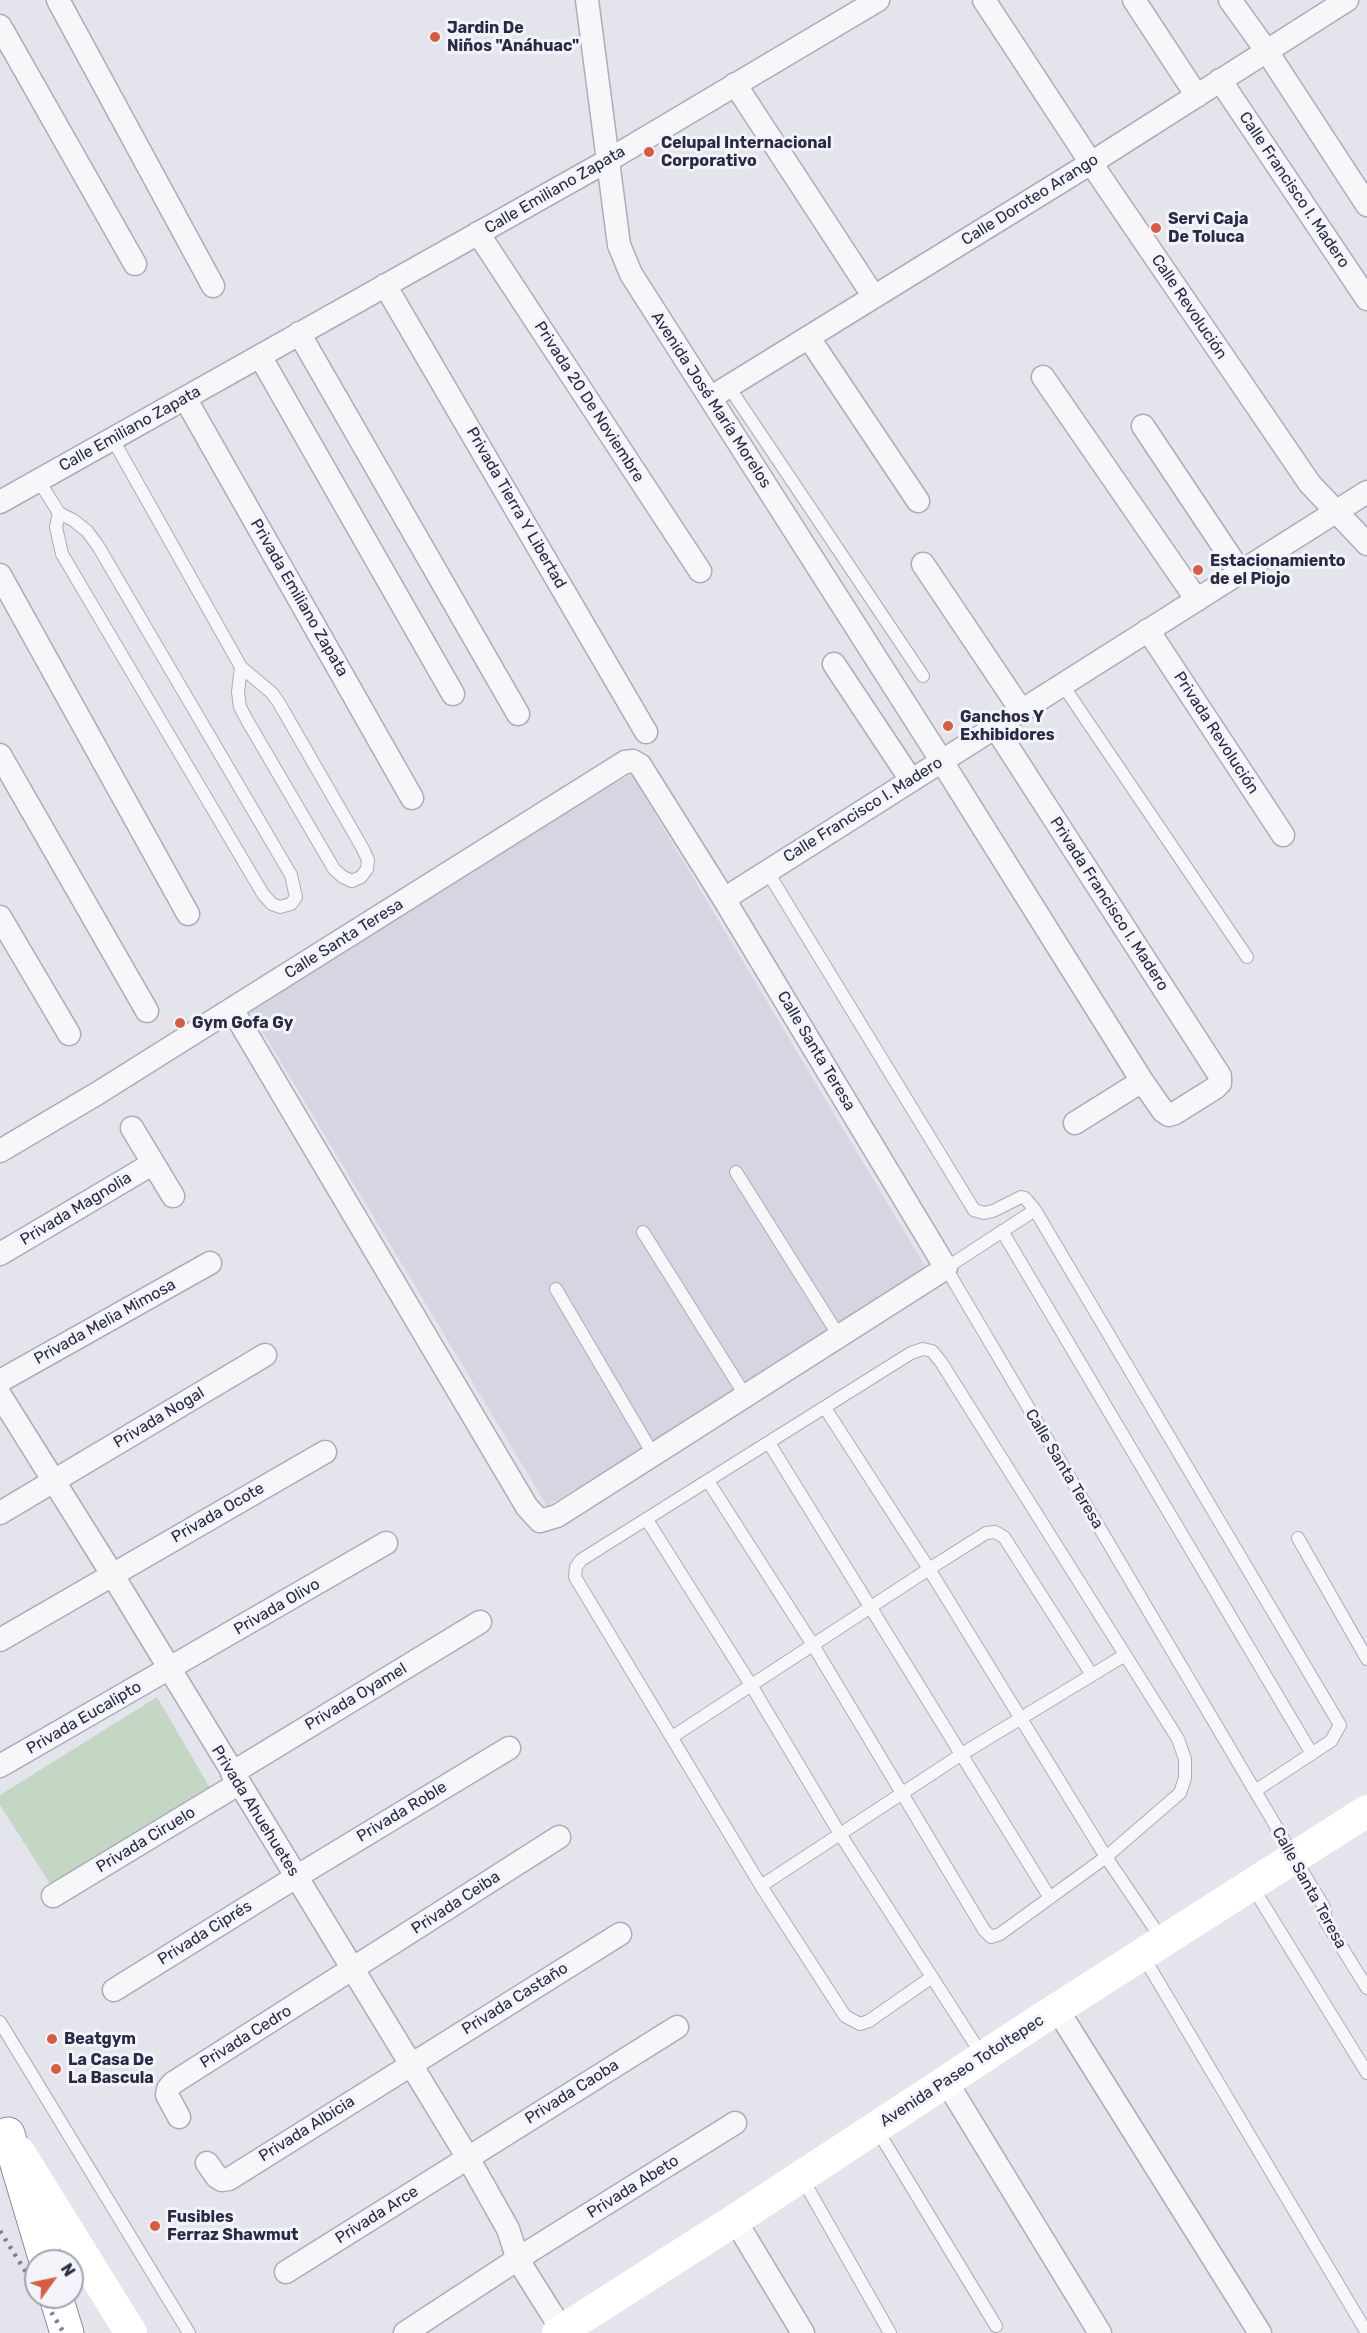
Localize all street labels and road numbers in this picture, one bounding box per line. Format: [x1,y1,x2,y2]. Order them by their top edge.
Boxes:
street label: Calle Francisco I. Madero [1235,108,1353,272]
street label: Calle Emiliano Zapata [481,142,629,238]
street label: Calle Doroteo Arango [958,150,1102,250]
street label: Calle Revolución [1147,251,1231,363]
street label: Avenida José María Morelos [647,308,775,492]
street label: Privada 20 De Noviembre [530,318,648,486]
street label: Calle Emiliano Zapata [56,382,204,476]
street label: Privada Tierra Y Libertad [462,424,570,592]
street label: Privada Emiliano Zapata [246,516,352,680]
street label: Privada Revolución [1169,668,1263,798]
street label: Calle Francisco I. Madero [780,753,946,867]
street label: Privada Francisco I. Madero [1046,813,1172,995]
street label: Calle Santa Teresa [281,895,407,983]
street label: Calle Santa Teresa [773,988,859,1114]
street label: Privada Magnolia [17,1168,135,1250]
street label: Privada Melia Mimosa [31,1275,179,1369]
street label: Privada Nogal [110,1383,208,1453]
street label: Calle Santa Teresa [1021,1406,1107,1532]
street label: Privada Ocote [168,1479,268,1547]
street label: Privada Olivo [231,1575,323,1639]
street label: Privada Oyamel [302,1659,410,1735]
street label: Privada Eucalipto [23,1677,145,1759]
street label: Privada Ahuehuetes [207,1742,303,1880]
street label: Privada Roble [353,1778,451,1846]
street label: Privada Ciruelo [93,1803,199,1877]
street label: Calle Santa Teresa [1268,1824,1350,1952]
street label: Privada Ceiba [408,1867,504,1939]
street label: Privada Ciprés [155,1897,255,1969]
street label: Privada Castaño [458,1959,572,2039]
street label: Privada Cedro [197,2001,295,2073]
street label: Avenida Paseo Totoltepec [876,2011,1048,2131]
street label: Privada Caoba [522,2056,622,2128]
street label: Privada Albicia [256,2092,358,2166]
street label: Privada Abeto [584,2151,682,2223]
street label: Privada Arce [332,2182,422,2248]

